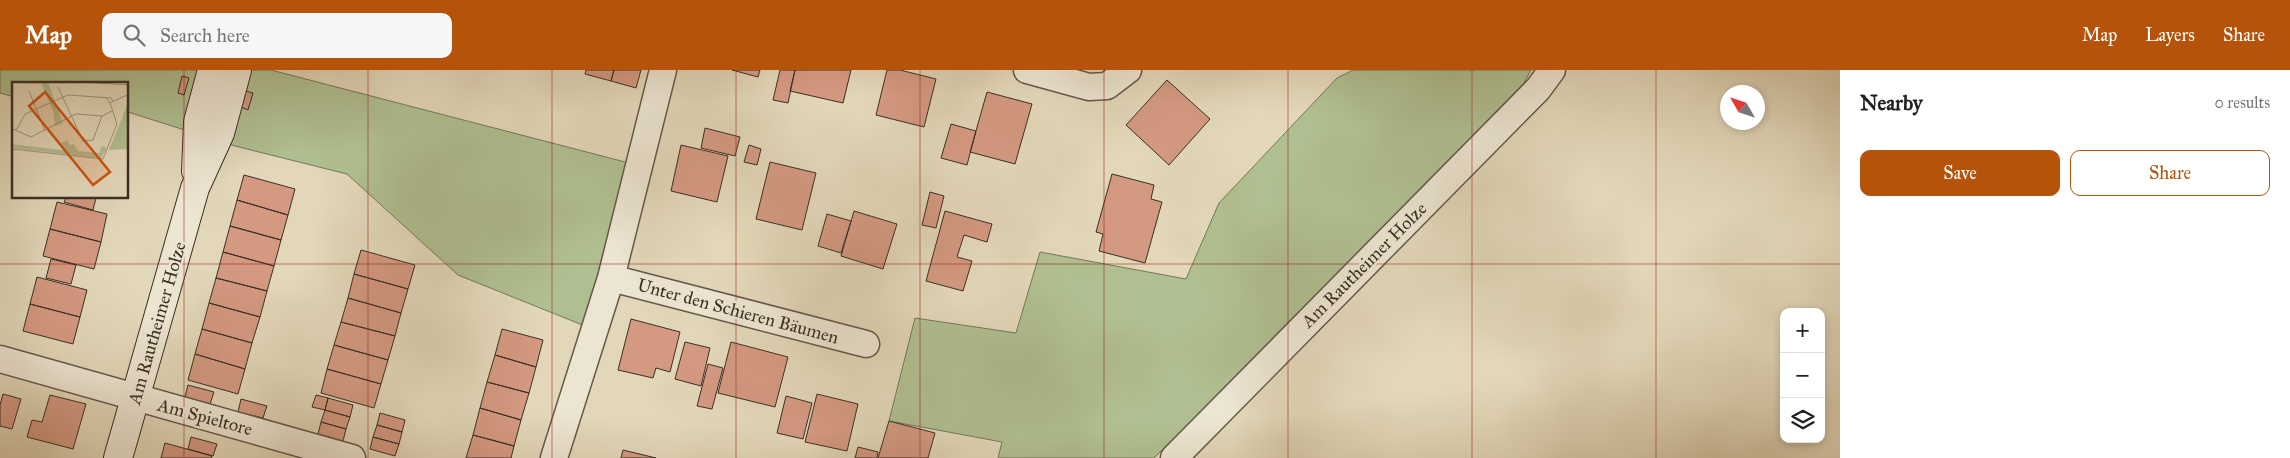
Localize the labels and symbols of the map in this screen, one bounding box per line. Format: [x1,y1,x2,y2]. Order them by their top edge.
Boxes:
inset map [12,82,129,199]
north arrow [1720,85,1765,130]
street label: Am Rautheimer Holze [1296,198,1431,333]
street label: Am Rautheimer Holze [123,239,191,408]
street label: Unter den Schieren Bäumen [635,274,841,349]
street label: Am Spieltore [154,394,255,440]

